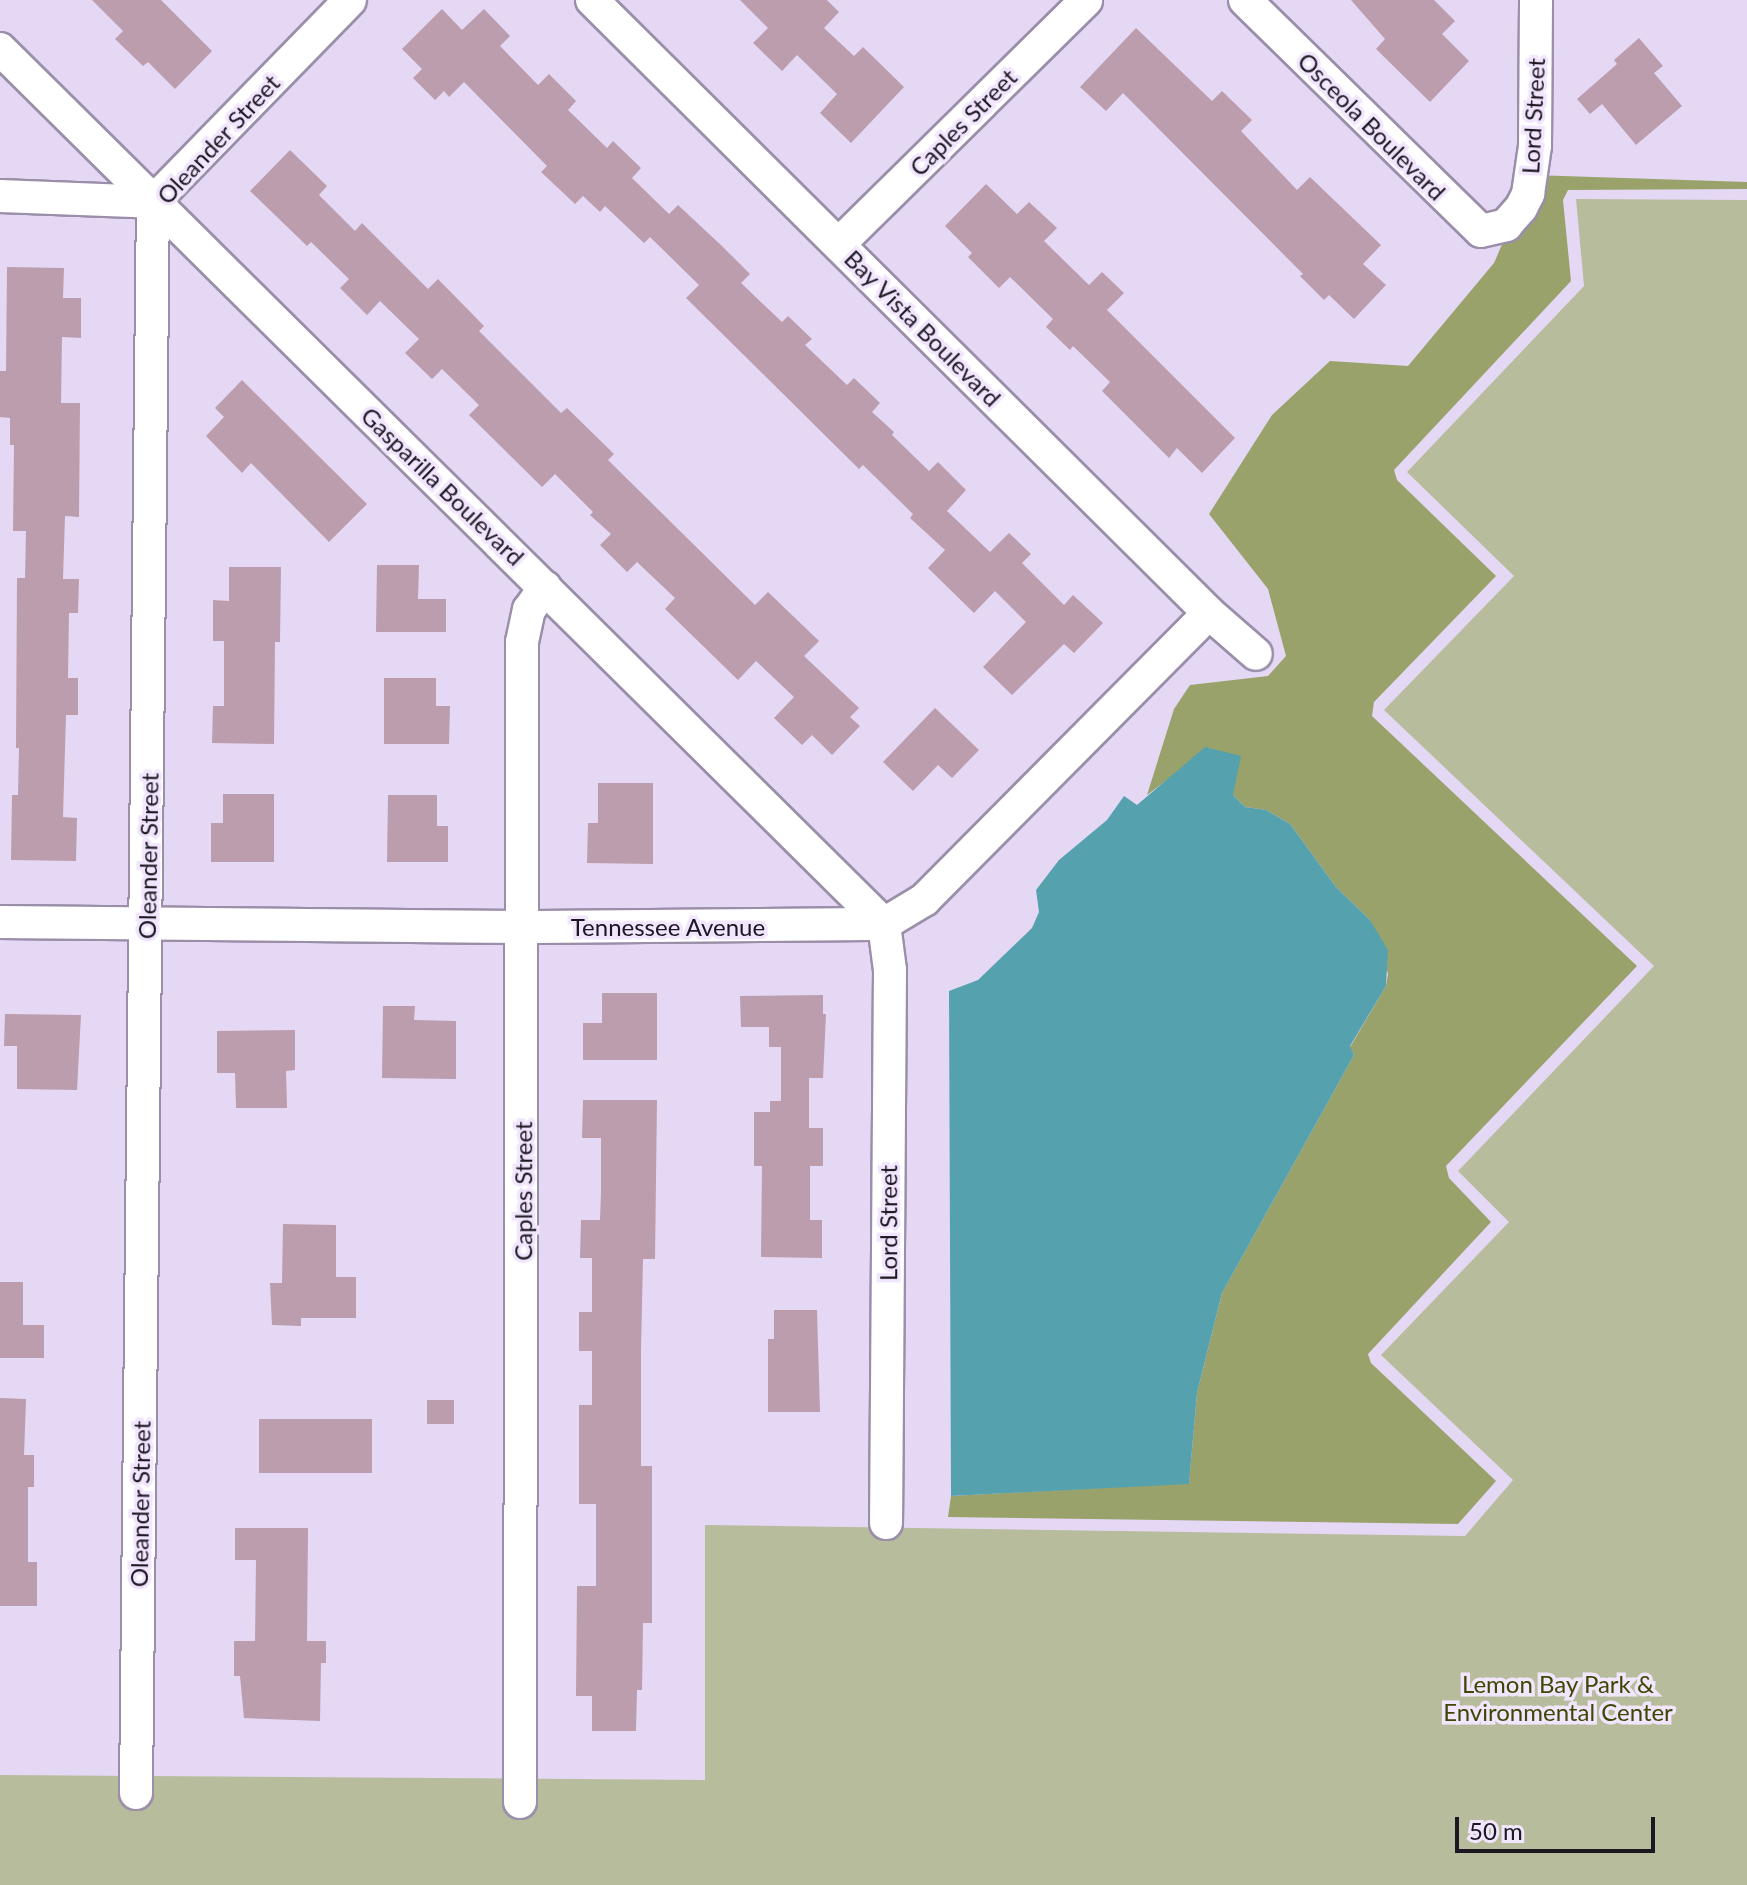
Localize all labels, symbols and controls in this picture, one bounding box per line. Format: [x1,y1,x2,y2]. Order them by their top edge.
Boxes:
street label: Osceola Boulevard [1292,46,1452,206]
street label: Lord Street [1516,57,1550,175]
street label: Caples Street [904,63,1022,181]
street label: Oleander Street [151,68,285,210]
street label: Bay Vista Boulevard [838,243,1008,413]
street label: Gasparilla Boulevard [356,401,530,571]
street label: Oleander Street [132,772,164,940]
street label: Tennessee Avenue [570,913,766,941]
street label: Caples Street [509,1121,537,1261]
street label: Lord Street [874,1165,902,1281]
street label: Oleander Street [124,1420,156,1588]
park label: Lemon Bay Park & Environmental Center [1443,1670,1673,1726]
scale bar [1459,1801,1659,1851]
text: 50 m [1469,1816,1523,1845]

